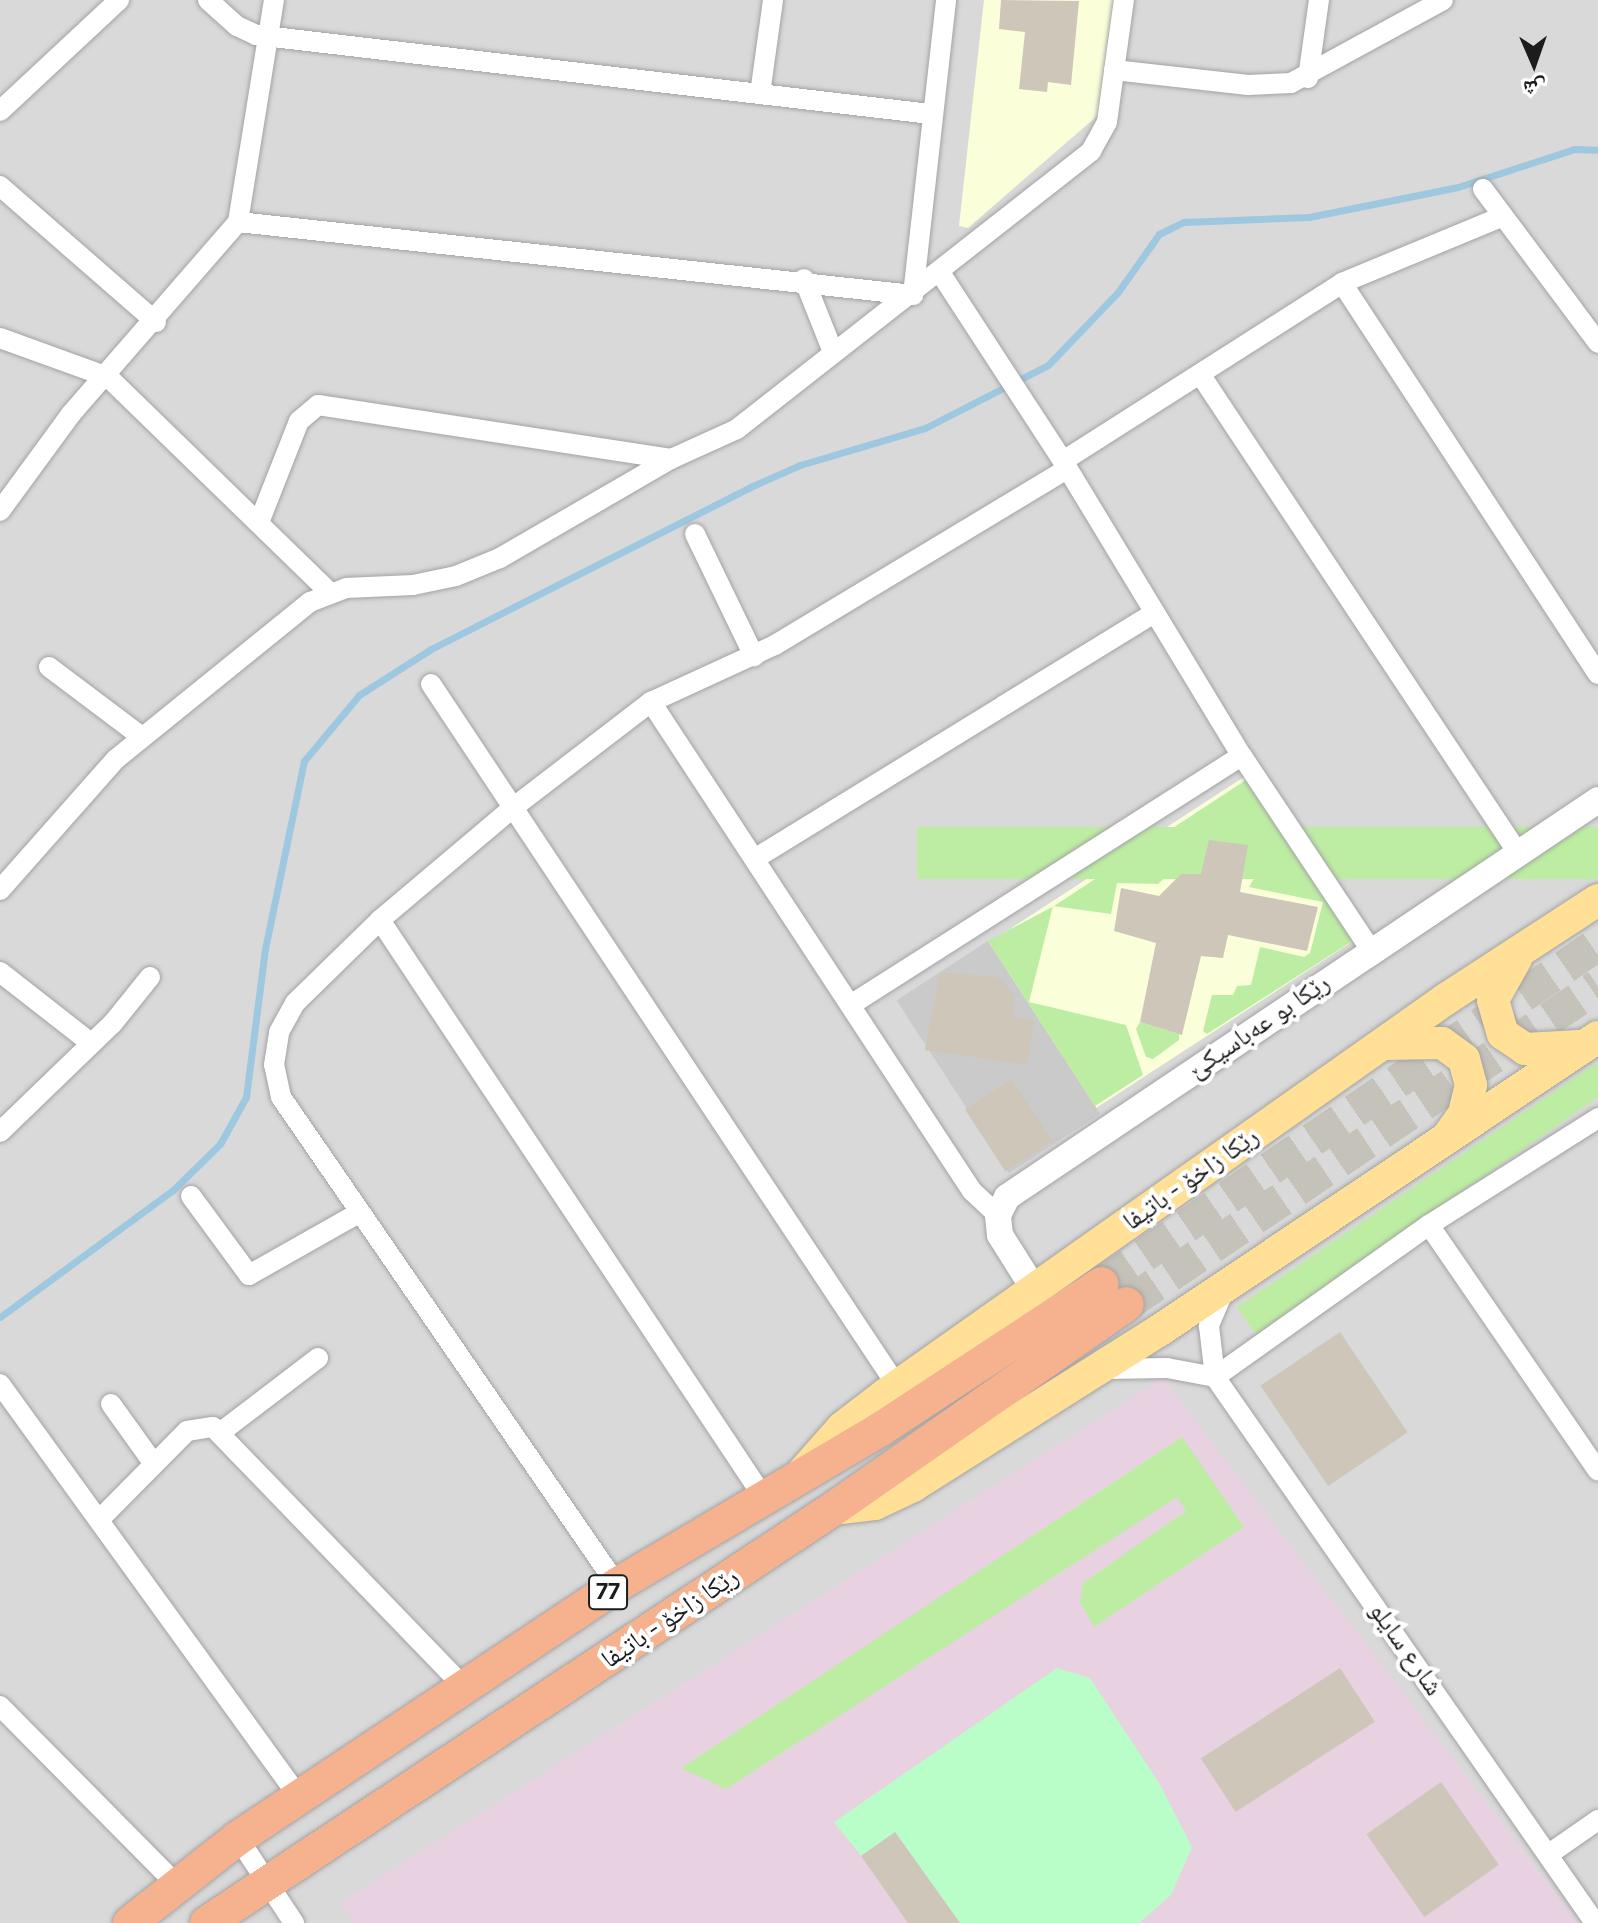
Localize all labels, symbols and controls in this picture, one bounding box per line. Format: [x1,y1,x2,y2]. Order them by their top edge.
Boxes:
north arrow [1494,24,1574,104]
text: ش [1523,75,1547,101]
street label: رێكا بو عه‌باسيكێ [1182,967,1336,1085]
street label: رێکا زاخۆ - باتیفا [1117,1121,1265,1237]
street label: رێکا زاخۆ - باتیفا [596,1561,744,1675]
road number: 77 [588,1572,628,1612]
street label: شارع سايلو [1363,1596,1449,1702]

